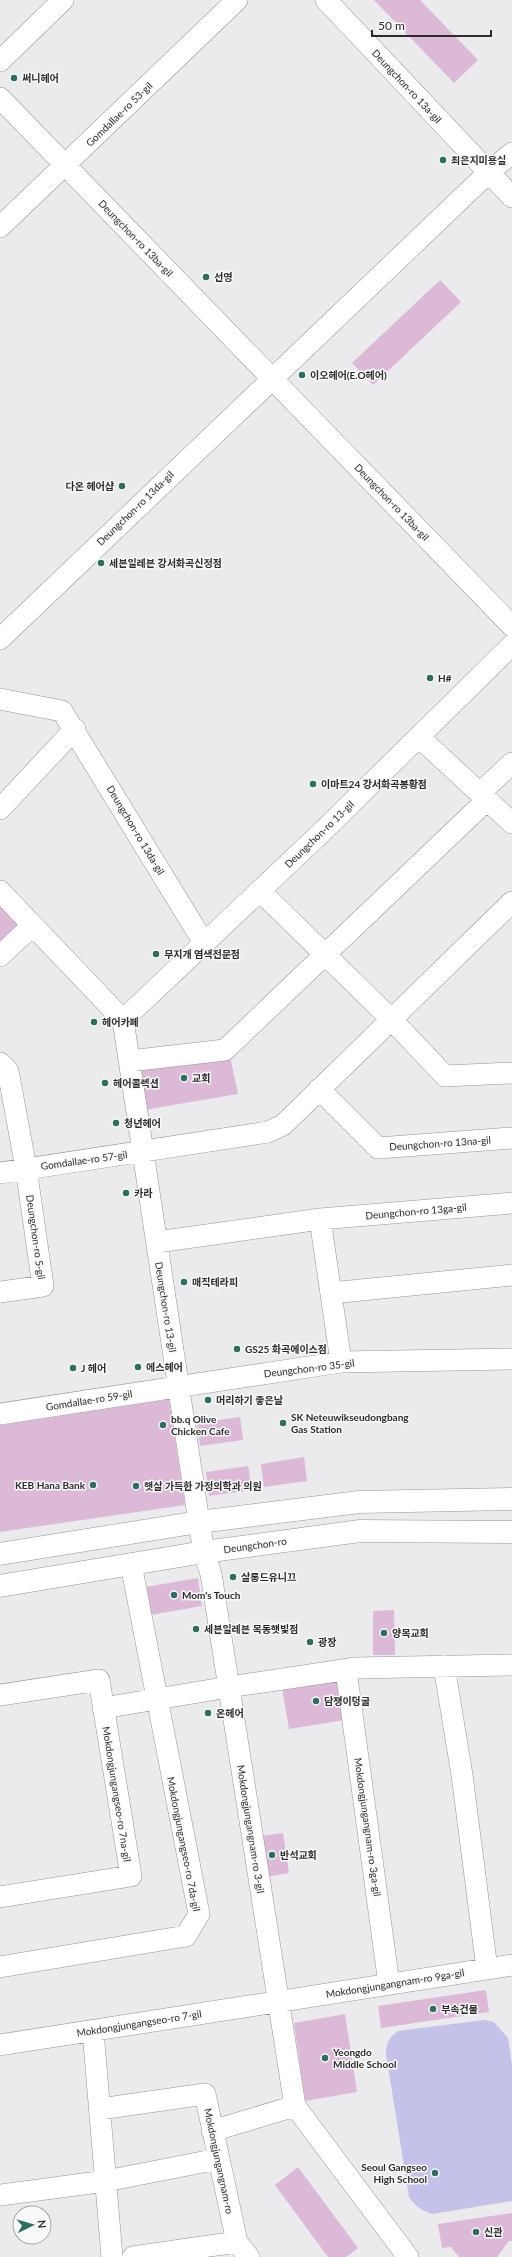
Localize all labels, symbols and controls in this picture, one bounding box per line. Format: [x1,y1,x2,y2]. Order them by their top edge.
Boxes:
scale bar [372,12,491,38]
text: 50 m [378,18,405,33]
street label: Deungchon-ro 13a-gil [370,47,444,125]
place label: 써니헤어 [22,72,59,84]
marker: 써니헤어 [9,73,19,83]
street label: Gomdallae-ro 53-gil [83,79,155,149]
place label: 최은지미용실 [451,154,506,166]
marker: 최은지미용실 [438,155,448,165]
street label: Deungchon-ro 13ba-gil [96,197,176,279]
place label: 선영 [214,271,232,283]
marker: 선영 [201,272,211,282]
place label: 이오헤어(E.O헤어) [310,369,387,381]
marker: 이오헤어(E.O헤어) [297,370,307,380]
street label: Deungchon-ro 13ba-gil [352,461,432,543]
street label: Deungchon-ro 13da-gil [94,468,176,548]
place label: 다온 헤어샵 [66,480,115,492]
marker: 다온 헤어샵 [117,481,127,491]
place label: 세븐일레븐 강서화곡신정점 [109,557,222,569]
marker: 세븐일레븐 강서화곡신정점 [96,558,106,568]
place label: H# [438,672,452,684]
marker: H# [425,673,435,683]
place label: 이마트24 강서화곡봉황점 [321,778,427,790]
marker: 이마트24 강서화곡봉황점 [308,779,318,789]
street label: Deungchon-ro 13da-gil [105,783,167,877]
street label: Deungchon-ro 13-gil [282,798,356,870]
place label: 무지개 염색전문점 [164,948,240,960]
marker: 무지개 염색전문점 [151,949,161,959]
place label: 헤어카페 [102,1016,139,1028]
marker: 헤어카페 [89,1017,99,1027]
place label: 교회 [192,1072,210,1084]
marker: 교회 [179,1073,189,1083]
place label: 헤어콜렉션 [113,1077,159,1089]
marker: 헤어콜렉션 [100,1078,110,1088]
place label: 청년헤어 [124,1117,161,1129]
marker: 청년헤어 [111,1118,121,1128]
street label: Deungchon-ro 13na-gil [389,1133,491,1153]
street label: Gomdallae-ro 57-gil [40,1148,128,1172]
place label: 카라 [134,1187,152,1199]
marker: 카라 [121,1188,131,1198]
street label: Deungchon-ro 5-gil [24,1194,48,1280]
street label: Deungchon-ro 13ga-gil [365,1201,467,1221]
street label: Deungchon-ro 13-gil [153,1261,179,1353]
place label: 매직테라피 [192,1276,238,1288]
marker: 매직테라피 [179,1277,189,1287]
place label: GS25 화곡에이스점 [245,1343,327,1355]
marker: GS25 화곡에이스점 [232,1344,242,1354]
street label: Deungchon-ro 35-gil [263,1356,355,1380]
place label: 에스헤어 [146,1361,183,1373]
place label: J 헤어 [81,1362,106,1374]
marker: 에스헤어 [133,1362,143,1372]
marker: J 헤어 [68,1363,78,1373]
street label: Gomdallae-ro 59-gil [45,1387,133,1413]
place label: 머리하기 좋은날 [216,1394,283,1406]
marker: 머리하기 좋은날 [203,1395,213,1405]
place label: SK Neteuwikseudongbang Gas Station [291,1411,409,1435]
place label: bb.q Olive Chicken Cafe [171,1413,230,1437]
marker: SK Neteuwikseudongbang Gas Station [278,1418,288,1428]
marker: bb.q Olive Chicken Cafe [158,1420,168,1430]
place label: KEB Hana Bank [15,1479,86,1491]
marker: KEB Hana Bank [88,1480,98,1490]
place label: 햇살 가득한 가정의학과 의원 [144,1480,262,1492]
marker: 햇살 가득한 가정의학과 의원 [131,1481,141,1491]
street label: Deungchon-ro [223,1535,288,1555]
place label: 살롱드유니끄 [241,1571,296,1583]
marker: 살롱드유니끄 [228,1572,238,1582]
place label: Mom's Touch [182,1589,241,1601]
marker: Mom's Touch [169,1590,179,1600]
place label: 세븐일레븐 목동햇빛점 [204,1623,298,1635]
marker: 세븐일레븐 목동햇빛점 [191,1624,201,1634]
place label: 양목교회 [392,1627,429,1639]
marker: 양목교회 [379,1628,389,1638]
place label: 광장 [318,1636,336,1648]
marker: 광장 [305,1637,315,1647]
place label: 담쟁이덩굴 [324,1695,370,1707]
marker: 담쟁이덩굴 [311,1696,321,1706]
place label: 온헤어 [216,1707,244,1719]
marker: 온헤어 [203,1708,213,1718]
street label: Mokdongjungangseo-ro 7na-gil [100,1725,134,1863]
street label: Mokdongjungangnam-ro 3ga-gil [352,1757,384,1897]
street label: Mokdongjungangnam-ro 3-gil [235,1764,267,1894]
street label: Mokdongjungangseo-ro 7da-gil [165,1776,203,1912]
place label: 반석교회 [280,1849,317,1861]
marker: 반석교회 [267,1850,277,1860]
street label: Mokdongjungangnam-ro 9ga-gil [325,1966,465,2000]
place label: 부속건물 [441,2003,478,2015]
marker: 부속건물 [428,2004,438,2014]
street label: Mokdongjungangseo-ro 7-gil [76,2007,202,2039]
place label: Yeongdo Middle School [332,2046,396,2070]
marker: Yeongdo Middle School [320,2053,330,2063]
street label: Mokdongjungangnam-ro [202,2107,236,2215]
place label: Seoul Gangseo High School [361,2161,427,2185]
marker: Seoul Gangseo High School [430,2168,440,2178]
north arrow [12,2205,52,2245]
text: N [36,2219,49,2229]
place label: 신관 [484,2226,502,2238]
marker: 신관 [471,2227,481,2237]

